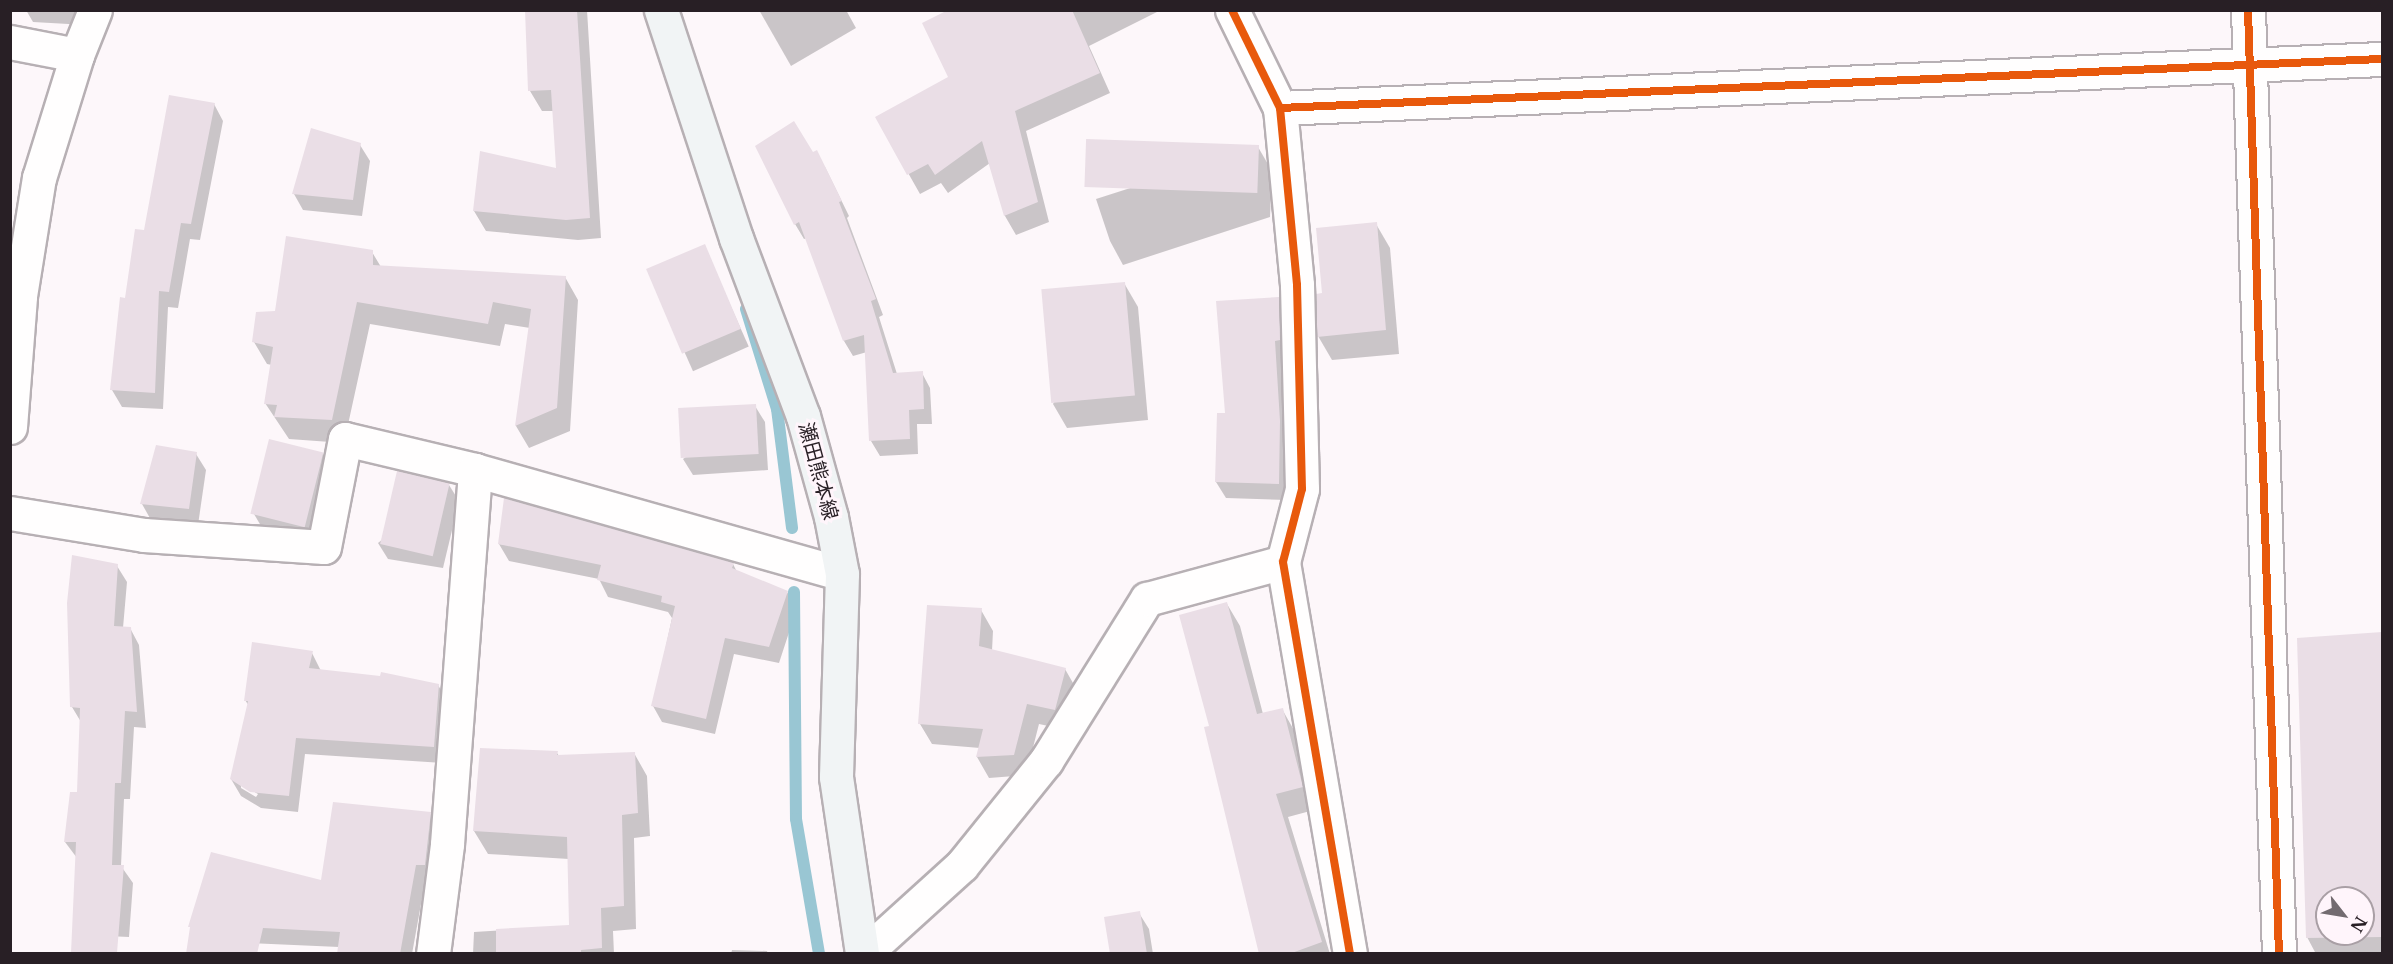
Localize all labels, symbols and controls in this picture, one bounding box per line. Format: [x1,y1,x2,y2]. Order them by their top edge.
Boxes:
street label: 瀬田熊本線 [793,420,843,522]
north arrow [2315,886,2375,946]
text: N [2346,913,2371,936]

